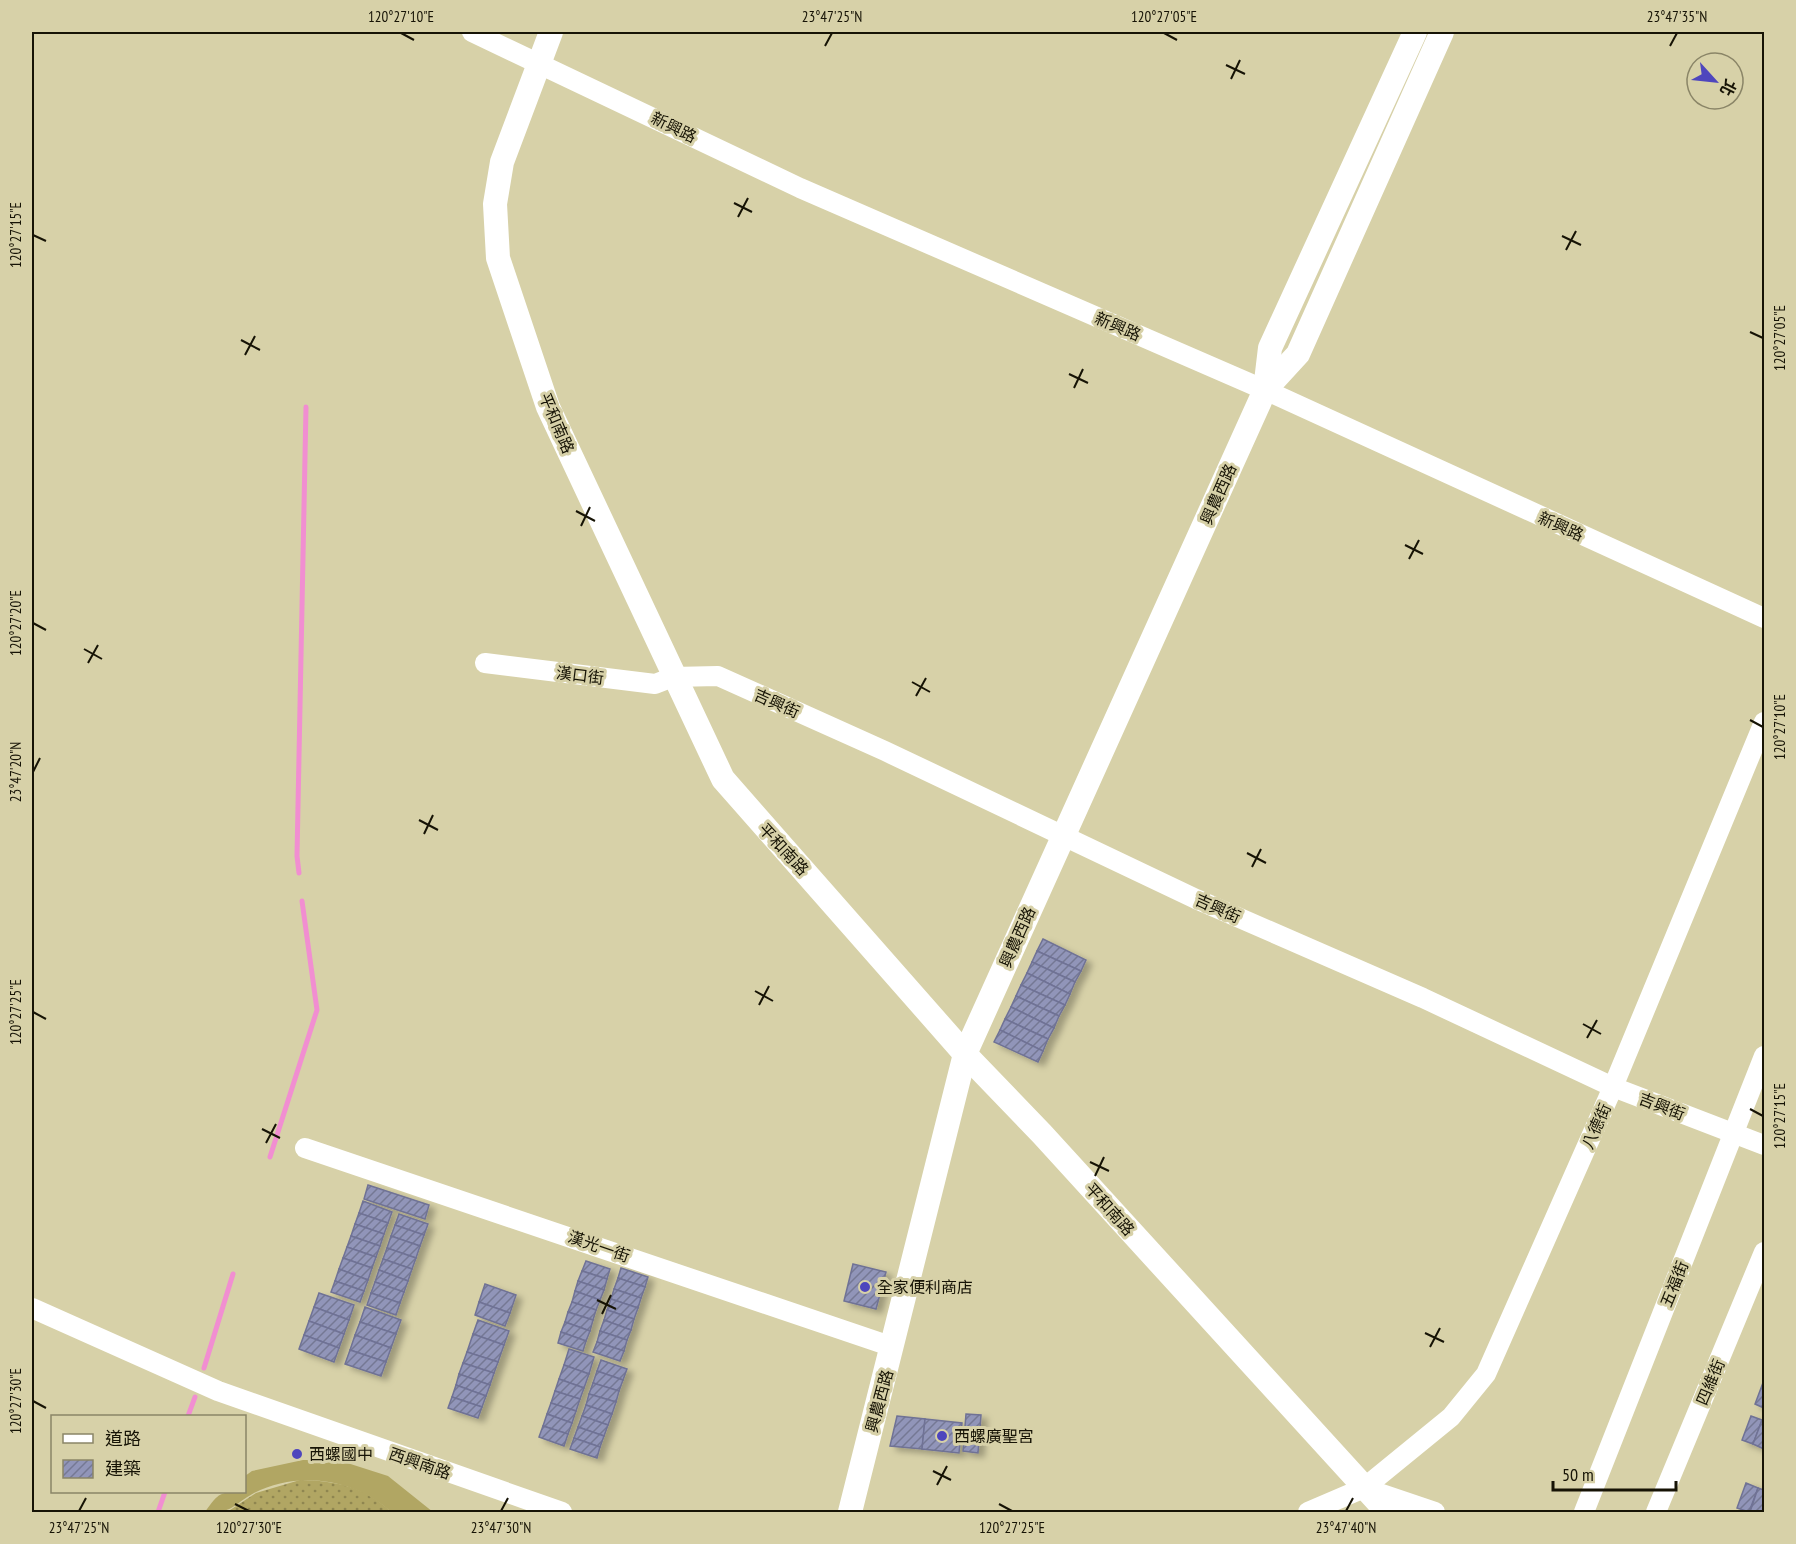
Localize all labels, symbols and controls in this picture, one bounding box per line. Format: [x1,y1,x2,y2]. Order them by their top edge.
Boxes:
text: 120°27'10"E [368,7,434,26]
text: 23°47'25"N [802,7,862,26]
text: 120°27'05"E [1131,7,1197,26]
text: 23°47'35"N [1647,7,1707,26]
north arrow [1685,51,1745,111]
text: 北 [1716,76,1741,99]
street label: 新興路 [648,107,700,147]
text: 120°27'15"E [6,202,25,268]
text: 120°27'05"E [1770,305,1789,371]
street label: 新興路 [1092,307,1144,345]
street label: 平和南路 [535,390,579,456]
street label: 興農西路 [1196,461,1240,527]
street label: 新興路 [1535,507,1587,545]
text: 120°27'20"E [6,590,25,656]
street label: 漢口街 [555,662,605,688]
street label: 吉興街 [751,684,803,722]
text: 120°27'10"E [1770,694,1789,760]
text: 23°47'20"N [6,742,25,802]
street label: 平和南路 [755,819,813,879]
street label: 吉興街 [1192,889,1244,927]
street label: 興農西路 [995,904,1039,970]
text: 120°27'25"E [6,979,25,1045]
text: 120°27'15"E [1770,1083,1789,1149]
street label: 吉興街 [1636,1088,1688,1124]
street label: 八德街 [1577,1100,1615,1152]
street label: 平和南路 [1081,1179,1139,1239]
street label: 漢光一街 [565,1226,633,1266]
street label: 五福街 [1656,1258,1692,1310]
place label: 全家便利商店 [877,1277,973,1297]
marker: 全家便利商店 [858,1280,872,1294]
street label: 四維街 [1691,1356,1729,1408]
street label: 興農西路 [861,1367,897,1435]
text: 120°27'30"E [6,1368,25,1434]
legend [51,1415,246,1493]
place label: 西螺廣聖宮 [954,1426,1034,1446]
text: 道路 [105,1427,141,1450]
marker: 西螺廣聖宮 [935,1429,949,1443]
street label: 西興南路 [386,1443,454,1483]
place label: 西螺國中 [309,1444,373,1464]
marker: 西螺國中 [290,1447,304,1461]
scale bar [1553,1454,1676,1492]
text: 建築 [105,1457,141,1480]
text: 50 m [1562,1463,1594,1486]
text: 23°47'25"N [49,1518,109,1537]
text: 120°27'30"E [216,1518,282,1537]
text: 23°47'30"N [471,1518,531,1537]
text: 120°27'25"E [979,1518,1045,1537]
text: 23°47'40"N [1316,1518,1376,1537]

